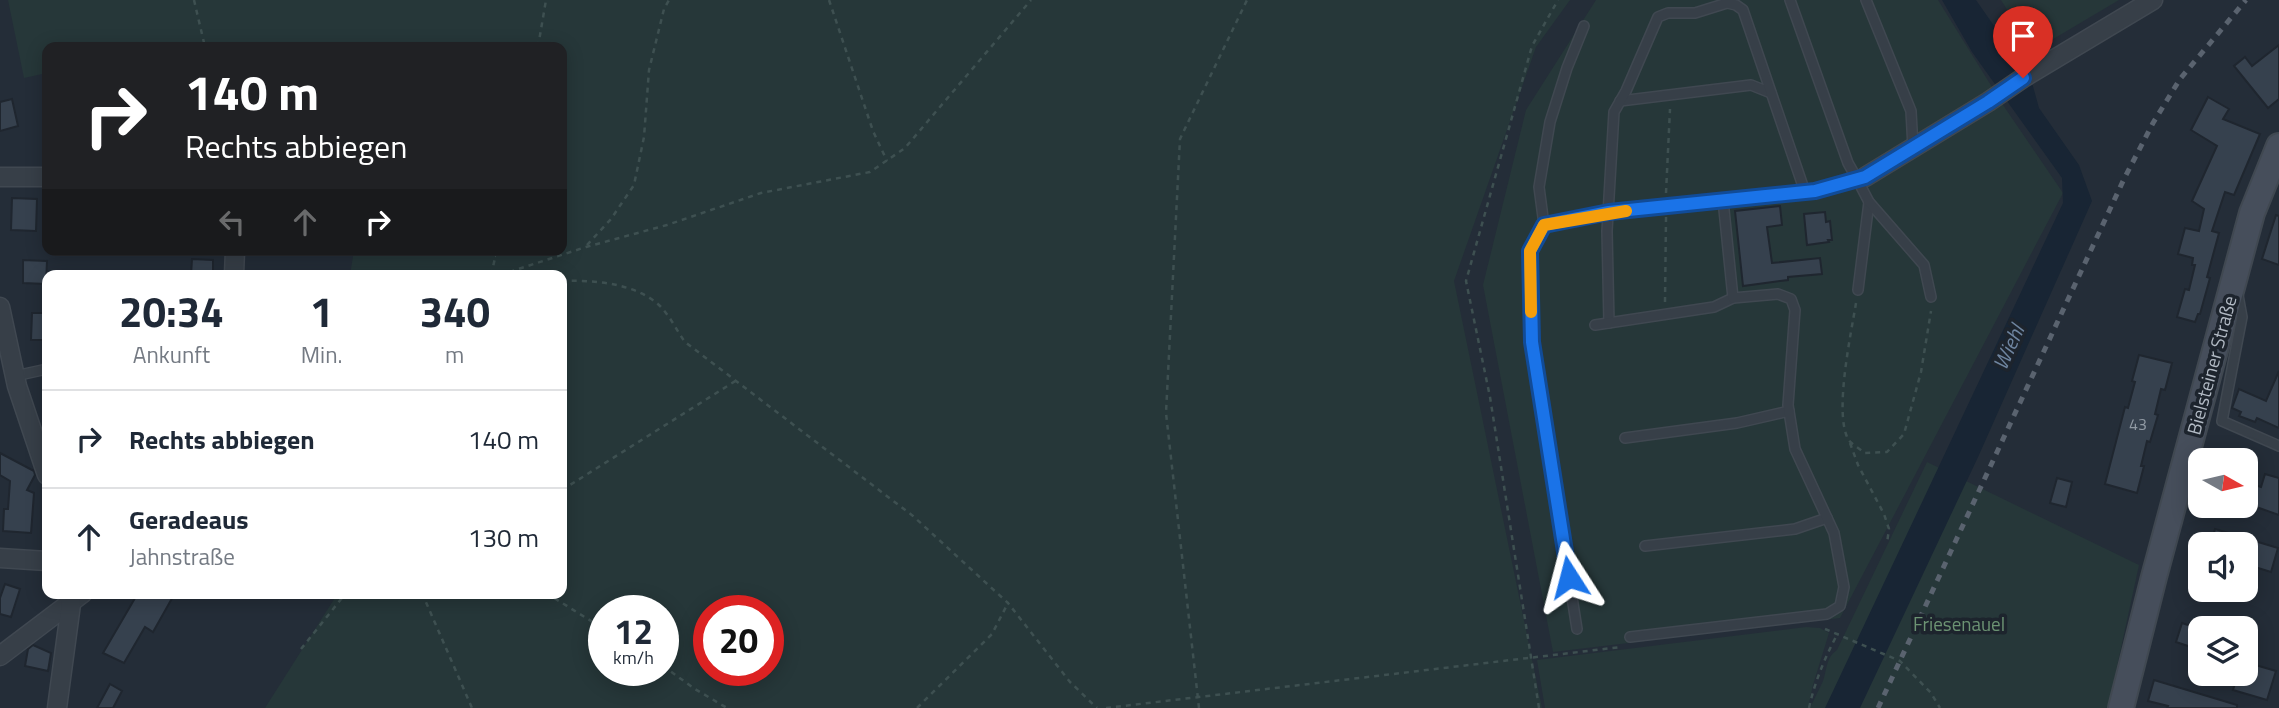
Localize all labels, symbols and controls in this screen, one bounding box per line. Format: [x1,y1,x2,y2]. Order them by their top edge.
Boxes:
pin [1993,6,2053,78]
icon: arrive [2004,17,2042,55]
text: 140 m [185,54,319,129]
icon: right [70,70,161,161]
text: Rechts abbiegen [185,122,407,170]
icon: left [213,203,251,241]
icon: ahead [286,203,324,241]
icon: right [359,203,397,241]
text: 20:34 [119,279,224,343]
text: 1 [310,279,333,343]
text: 340 [419,279,490,343]
street label: Bielsteiner Straße [2178,292,2244,438]
water label: Wiehl [1984,317,2033,375]
text: Ankunft [133,337,210,372]
text: Min. [301,337,342,372]
text: m [445,337,464,372]
house number: 43 [2129,412,2147,436]
icon: right [70,420,108,458]
text: Rechts abbiegen [129,420,315,459]
text: 140 m [468,420,539,459]
north arrow [2188,448,2258,518]
map controls [2188,448,2258,686]
text: Geradeaus [129,500,249,539]
icon: ahead [70,518,108,556]
text: 130 m [468,518,539,557]
button: sound [2188,532,2258,602]
text: Jahnstraße [129,539,235,574]
position arrow [1532,540,1606,614]
speed limit sign: 20 [693,595,784,686]
text: 12 [614,604,653,658]
park label: Friesenauel [1913,609,2005,638]
button: layers [2188,616,2258,686]
text: km/h [613,644,654,671]

